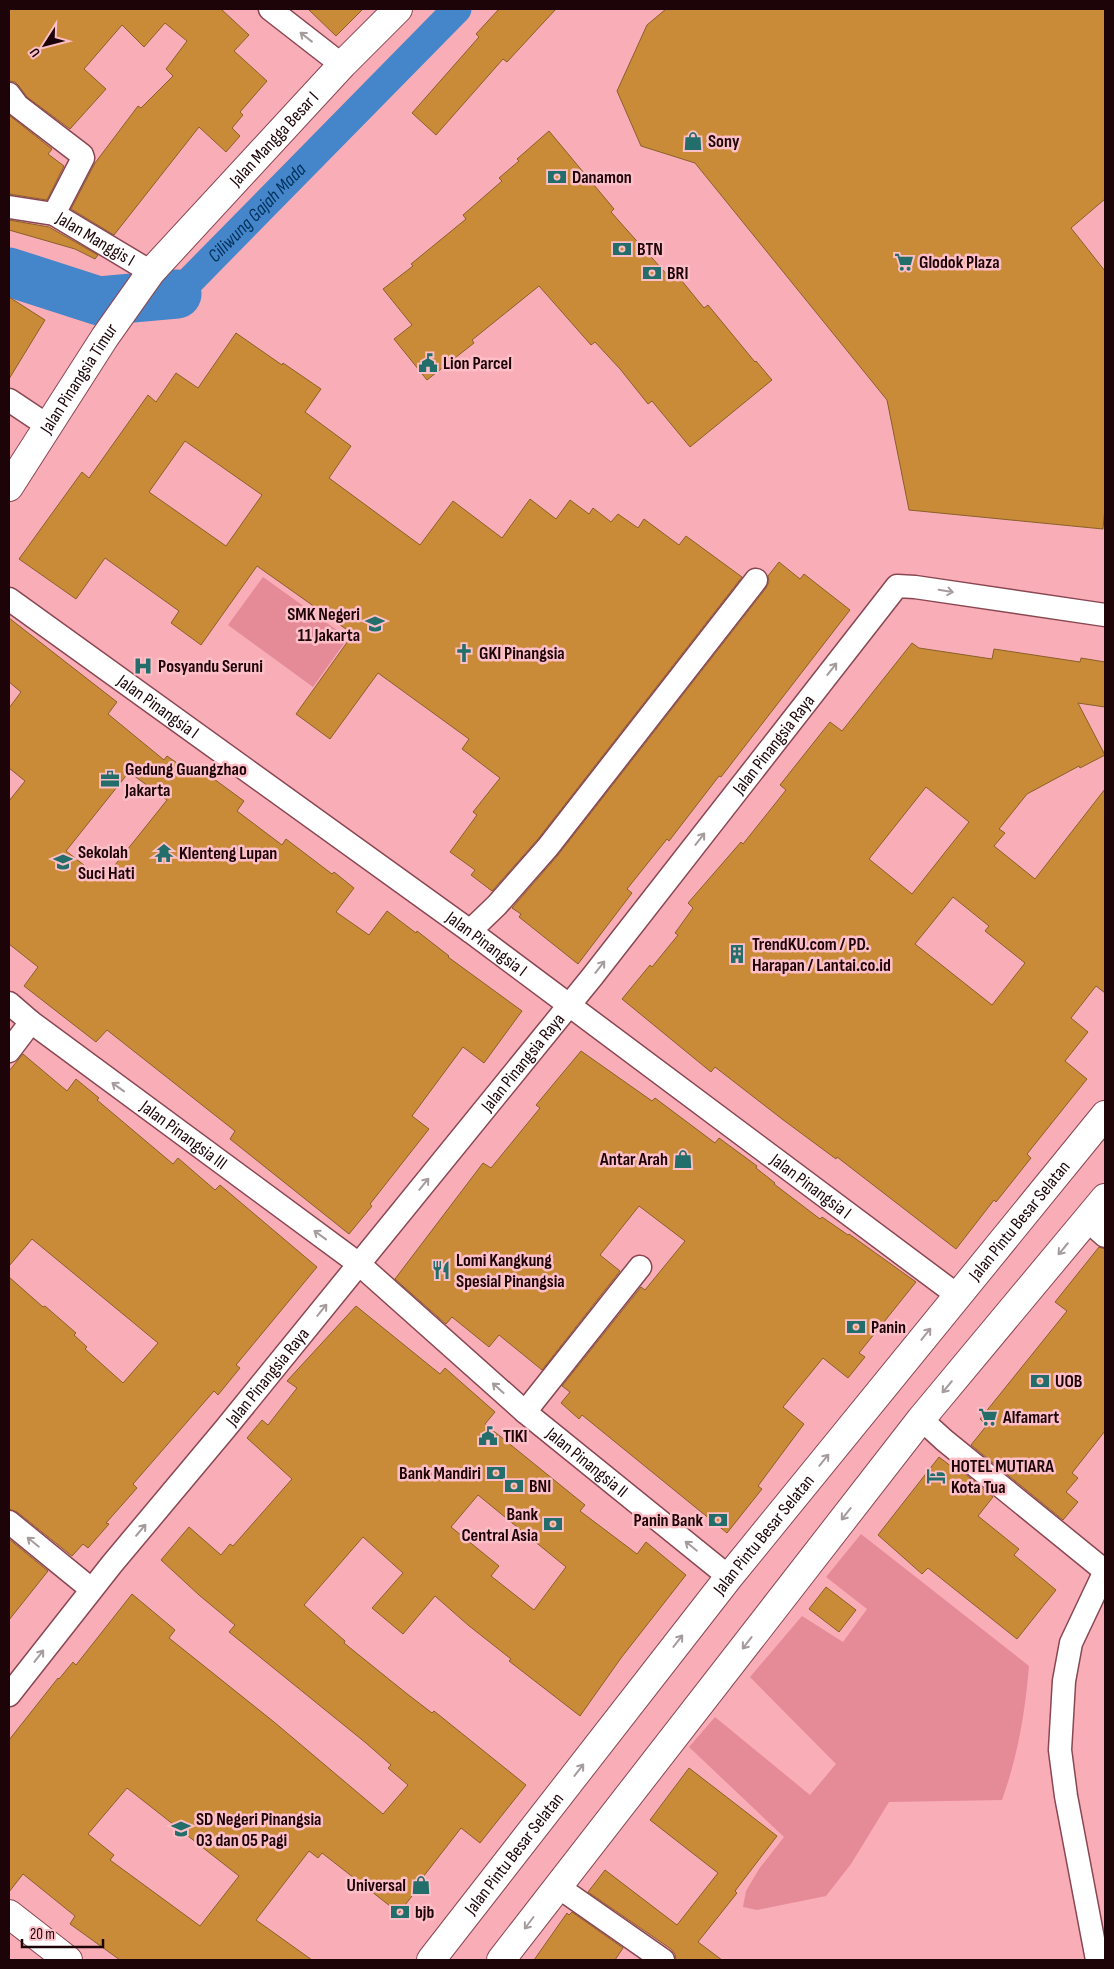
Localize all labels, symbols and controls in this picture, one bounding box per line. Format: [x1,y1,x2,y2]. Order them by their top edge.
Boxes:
north arrow [20,20,70,70]
one-way arrow [299,32,313,42]
text: U [26,44,44,60]
street label: Jalan Mangga Besar I [224,87,323,191]
shop icon: Sony [682,130,704,152]
place label: Sony [708,131,740,152]
water label: Ciliwung Gajah Mada [203,158,311,267]
bank icon: Danamon [546,166,568,188]
place label: Danamon [572,167,632,188]
street label: Jalan Manggis I [52,207,139,270]
bank icon: BTN [611,238,633,260]
place label: BTN [637,239,663,260]
supermarket icon: Glodok Plaza [893,251,915,273]
place label: Glodok Plaza [919,252,1000,273]
bank icon: BRI [641,262,663,284]
place label: BRI [667,263,688,284]
street label: Jalan Pinangsia Timur [35,319,122,438]
public building icon: Lion Parcel [417,352,439,374]
place label: Lion Parcel [443,353,512,374]
one-way arrow [937,587,953,597]
place label: SMK Negeri 11 Jakarta [287,604,360,646]
school or university icon: SMK Negeri 11 Jakarta [364,613,386,635]
church icon: GKI Pinangsia [453,642,475,664]
place label: GKI Pinangsia [479,643,565,664]
hospital icon: Posyandu Seruni [132,655,154,677]
place label: Posyandu Seruni [158,656,263,677]
one-way arrow [827,663,838,676]
street label: Jalan Pinangsia I [113,670,203,743]
street label: Jalan Pinangsia Raya [728,690,819,799]
place label: Gedung Guangzhao Jakarta [124,759,247,801]
office icon: Gedung Guangzhao Jakarta [99,768,121,790]
one-way arrow [695,833,706,846]
place label: Sekolah Suci Hati [78,842,135,884]
temple icon: Klenteng Lupan [153,842,175,864]
place label: Klenteng Lupan [179,843,277,864]
school or university icon: Sekolah Suci Hati [52,851,74,873]
street label: Jalan Pinangsia I [441,906,531,980]
place label: TrendKU.com / PD. Harapan / Lantai.co.id [752,934,891,976]
building icon: TrendKU.com / PD. Harapan / Lantai.co.id [726,943,748,965]
one-way arrow [595,961,606,974]
street label: Jalan Pinangsia Raya [476,1009,569,1116]
one-way arrow [112,1081,125,1092]
street label: Jalan Pinangsia III [136,1095,231,1174]
shop icon: Antar Arah [672,1148,694,1170]
street label: Jalan Pinangsia I [766,1148,856,1223]
place label: Antar Arah [599,1149,668,1170]
street label: Jalan Pintu Besar Selatan [964,1156,1074,1285]
one-way arrow [419,1177,430,1190]
one-way arrow [313,1230,327,1240]
one-way arrow [1057,1242,1068,1255]
place label: Lomi Kangkung Spesial Pinangsia [456,1250,565,1292]
restaurant icon: Lomi Kangkung Spesial Pinangsia [430,1259,452,1281]
one-way arrow [316,1303,327,1316]
bank icon: Panin [845,1316,867,1338]
place label: Panin [871,1317,906,1338]
street label: Jalan Pinangsia Raya [221,1323,314,1431]
one-way arrow [920,1328,931,1341]
bank icon: UOB [1029,1370,1051,1392]
place label: UOB [1055,1371,1083,1392]
one-way arrow [942,1380,953,1393]
one-way arrow [491,1382,504,1393]
supermarket icon: Alfamart [977,1406,999,1428]
place label: Alfamart [1002,1407,1059,1428]
street label: Jalan Pinangsia II [541,1422,632,1502]
public building icon: TIKI [477,1425,499,1447]
place label: TIKI [503,1426,528,1447]
one-way arrow [818,1454,829,1467]
place label: HOTEL MUTIARA Kota Tua [951,1456,1054,1498]
bank icon: Bank Mandiri [485,1462,507,1484]
place label: Bank Mandiri [399,1463,481,1484]
hotel icon: HOTEL MUTIARA Kota Tua [925,1465,947,1487]
street label: Jalan Pintu Besar Selatan [708,1470,818,1600]
bank icon: BNI [503,1475,525,1497]
place label: BNI [529,1476,551,1497]
place label: Bank Central Asia [461,1504,538,1546]
one-way arrow [841,1507,852,1520]
bank icon: Panin Bank [707,1509,729,1531]
place label: Panin Bank [634,1510,703,1531]
bank icon: Bank Central Asia [542,1513,564,1535]
one-way arrow [135,1523,146,1536]
one-way arrow [27,1537,40,1548]
one-way arrow [685,1540,698,1551]
one-way arrow [673,1635,684,1648]
one-way arrow [741,1636,752,1649]
one-way arrow [33,1650,44,1663]
one-way arrow [573,1764,584,1777]
street label: Jalan Pintu Besar Selatan [459,1789,568,1919]
place label: SD Negeri Pinangsia 03 dan 05 Pagi [196,1809,321,1851]
school or university icon: SD Negeri Pinangsia 03 dan 05 Pagi [170,1818,192,1840]
shop icon: Universal [410,1874,432,1896]
place label: Universal [347,1875,406,1896]
bank icon: bjb [389,1901,411,1923]
place label: bjb [415,1902,434,1923]
scale bar [22,1916,104,1948]
one-way arrow [524,1916,534,1930]
text: 20 m [30,1925,55,1944]

